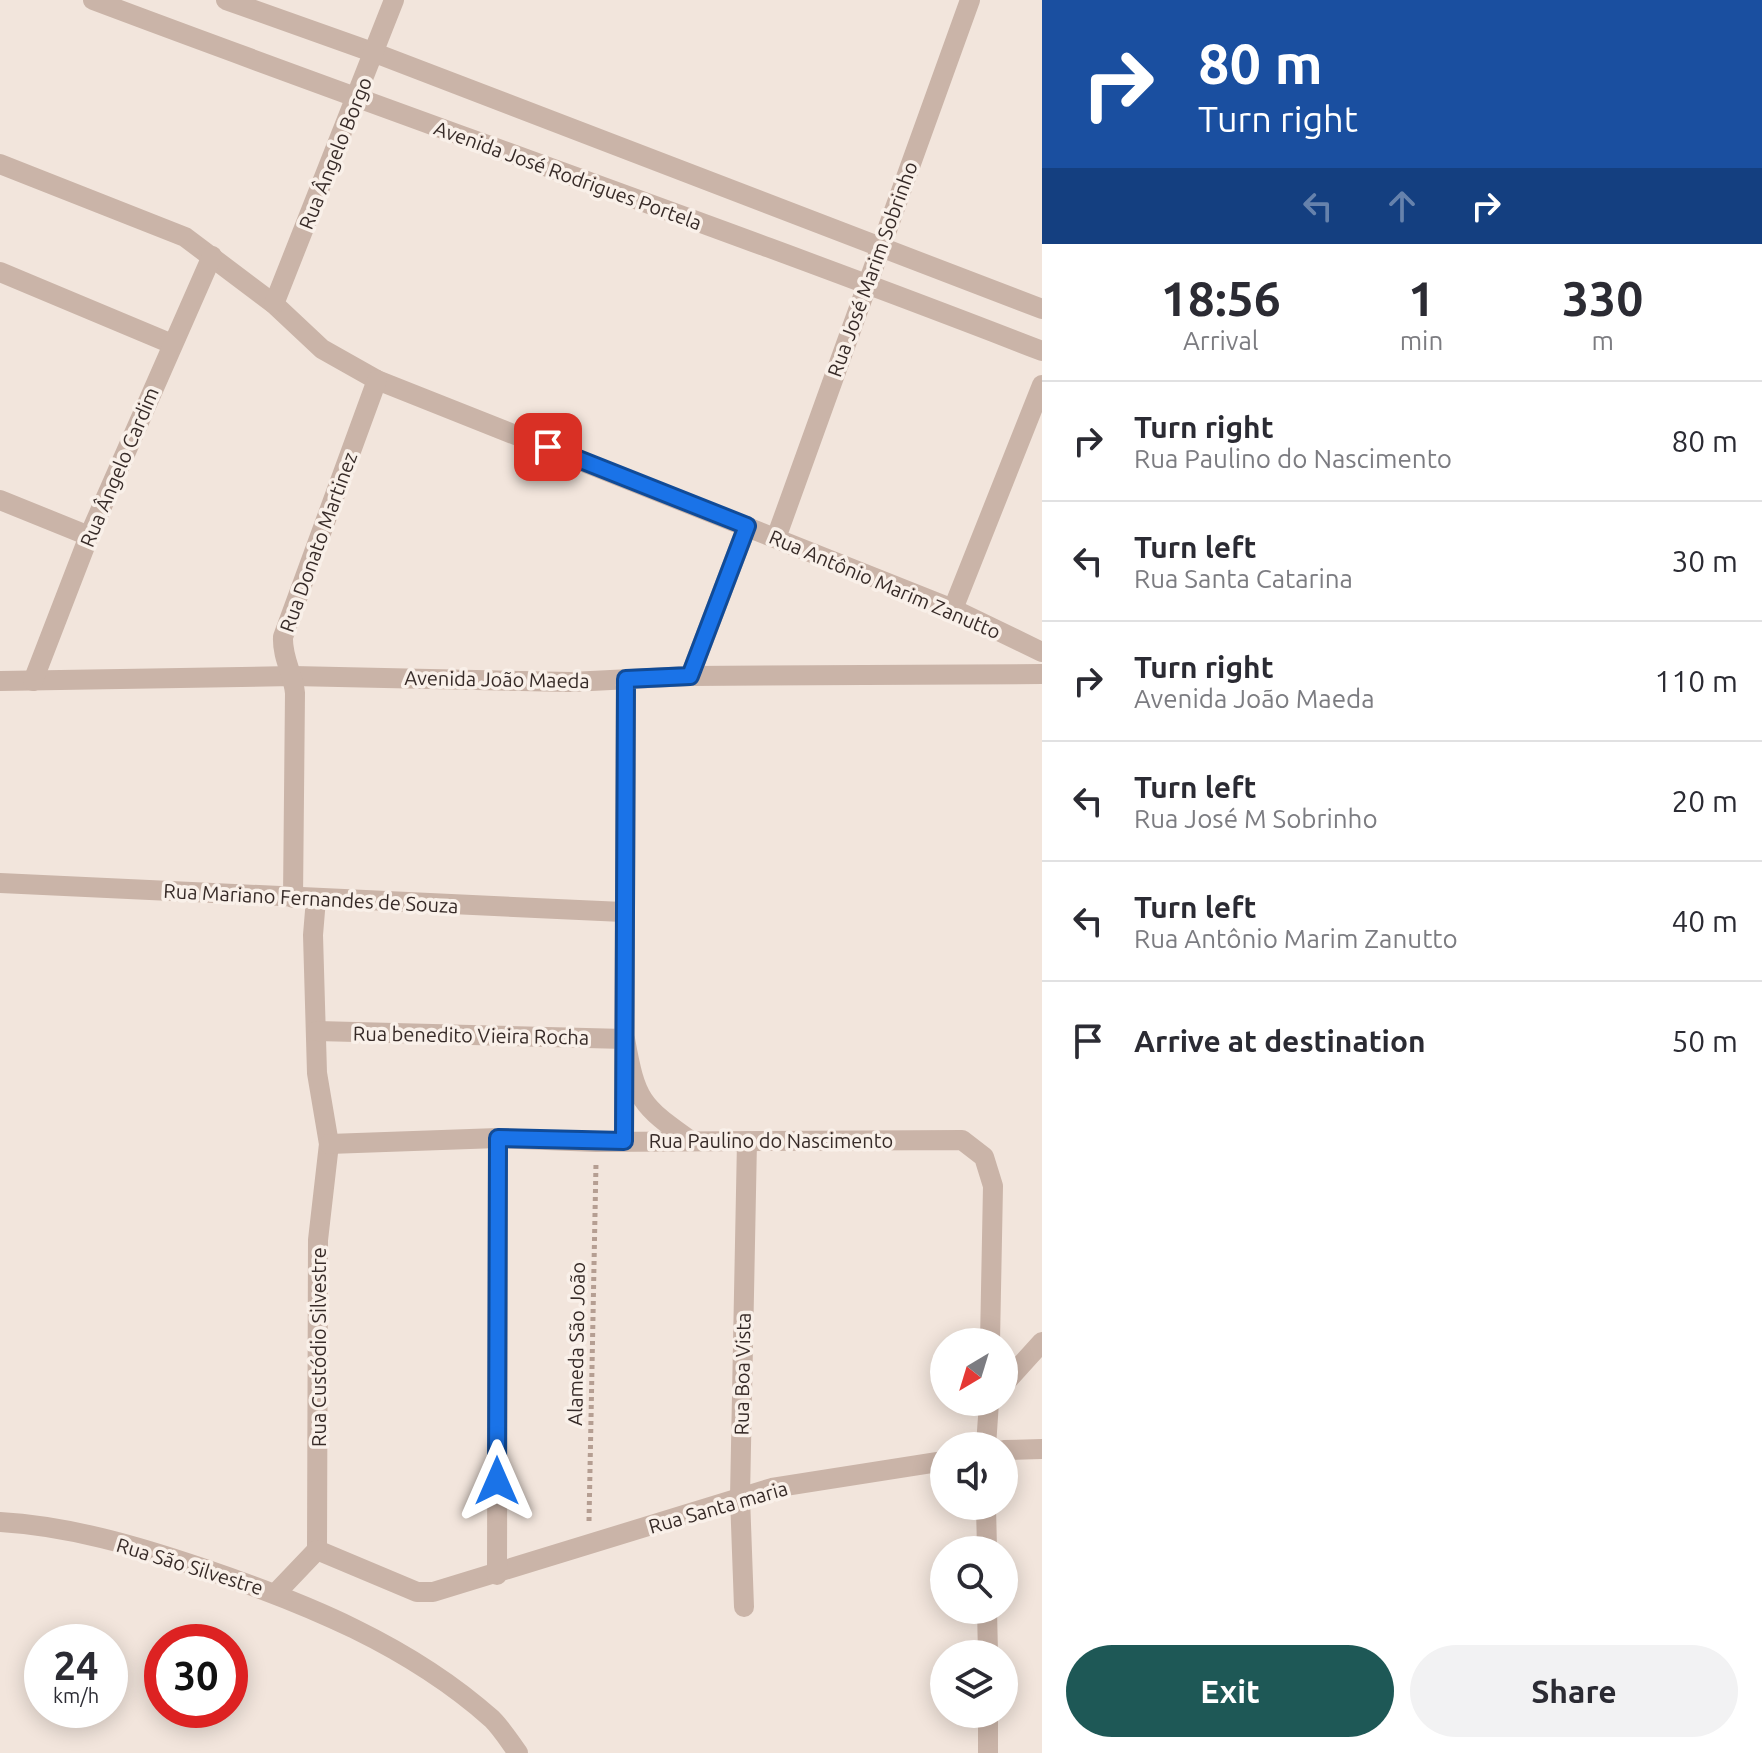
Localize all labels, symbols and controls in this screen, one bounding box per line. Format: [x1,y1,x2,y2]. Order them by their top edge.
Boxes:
icon: right [1066,32,1170,136]
text: 80 m [1198,32,1323,95]
street label: Rua Ângelo Borgo [294,73,376,233]
text: Turn right [1198,98,1358,139]
street label: Avenida José Rodrigues Portela [431,116,705,234]
street label: Rua José Marim Sobrinho [822,158,922,380]
icon: left [1296,184,1340,228]
icon: ahead [1380,184,1424,228]
icon: right [1464,184,1508,228]
text: 18:56 [1161,271,1281,325]
text: 1 [1408,271,1435,325]
text: 330 [1562,271,1643,325]
text: Arrival [1183,326,1259,355]
text: min [1400,326,1443,355]
text: m [1591,326,1614,355]
street label: Rua Ângelo Cardim [75,384,163,550]
text: Turn right [1134,410,1274,444]
pin [514,413,582,481]
icon: right [1066,419,1110,463]
text: 80 m [1671,424,1738,458]
icon: arrive [526,425,570,469]
text: Rua Paulino do Nascimento [1134,444,1452,473]
street label: Rua Donato Martinez [275,449,361,635]
street label: Rua Antônio Marim Zanutto [766,525,1004,643]
text: Turn left [1134,530,1256,564]
icon: left [1066,539,1110,583]
text: 30 m [1671,544,1738,578]
text: Rua Santa Catarina [1134,564,1353,593]
text: Turn right [1134,650,1274,684]
icon: right [1066,659,1110,703]
text: 110 m [1654,664,1738,698]
street label: Avenida João Maeda [404,666,590,692]
text: Avenida João Maeda [1134,684,1375,713]
text: Turn left [1134,770,1256,804]
icon: left [1066,779,1110,823]
text: 20 m [1671,784,1738,818]
text: Rua José M Sobrinho [1134,804,1378,833]
street label: Rua Mariano Fernandes de Souza [163,879,459,917]
text: Turn left [1134,890,1256,924]
icon: left [1066,899,1110,943]
text: 40 m [1671,904,1738,938]
text: Rua Antônio Marim Zanutto [1134,924,1458,953]
icon: arrive [1066,1019,1110,1063]
street label: Rua benedito Vieira Rocha [353,1021,589,1049]
text: Arrive at destination [1134,1024,1426,1058]
text: 50 m [1671,1024,1738,1058]
street label: Rua Paulino do Nascimento [649,1129,893,1152]
street label: Rua Custódio Silvestre [307,1247,330,1447]
street label: Alameda São João [563,1262,589,1426]
street label: Rua Boa Vista [729,1312,755,1436]
north arrow [930,1328,1018,1416]
map controls [930,1328,1018,1728]
button: sound [930,1432,1018,1520]
position arrow [455,1439,539,1523]
street label: Rua Santa maria [646,1476,790,1538]
street label: Rua São Silvestre [114,1533,266,1599]
button: search [930,1536,1018,1624]
speed limit sign: 30 [144,1624,248,1728]
button: layers [930,1640,1018,1728]
text: 24 [53,1643,99,1688]
button: Exit [1066,1645,1394,1737]
button: Share [1410,1645,1738,1737]
text: km/h [53,1684,99,1707]

